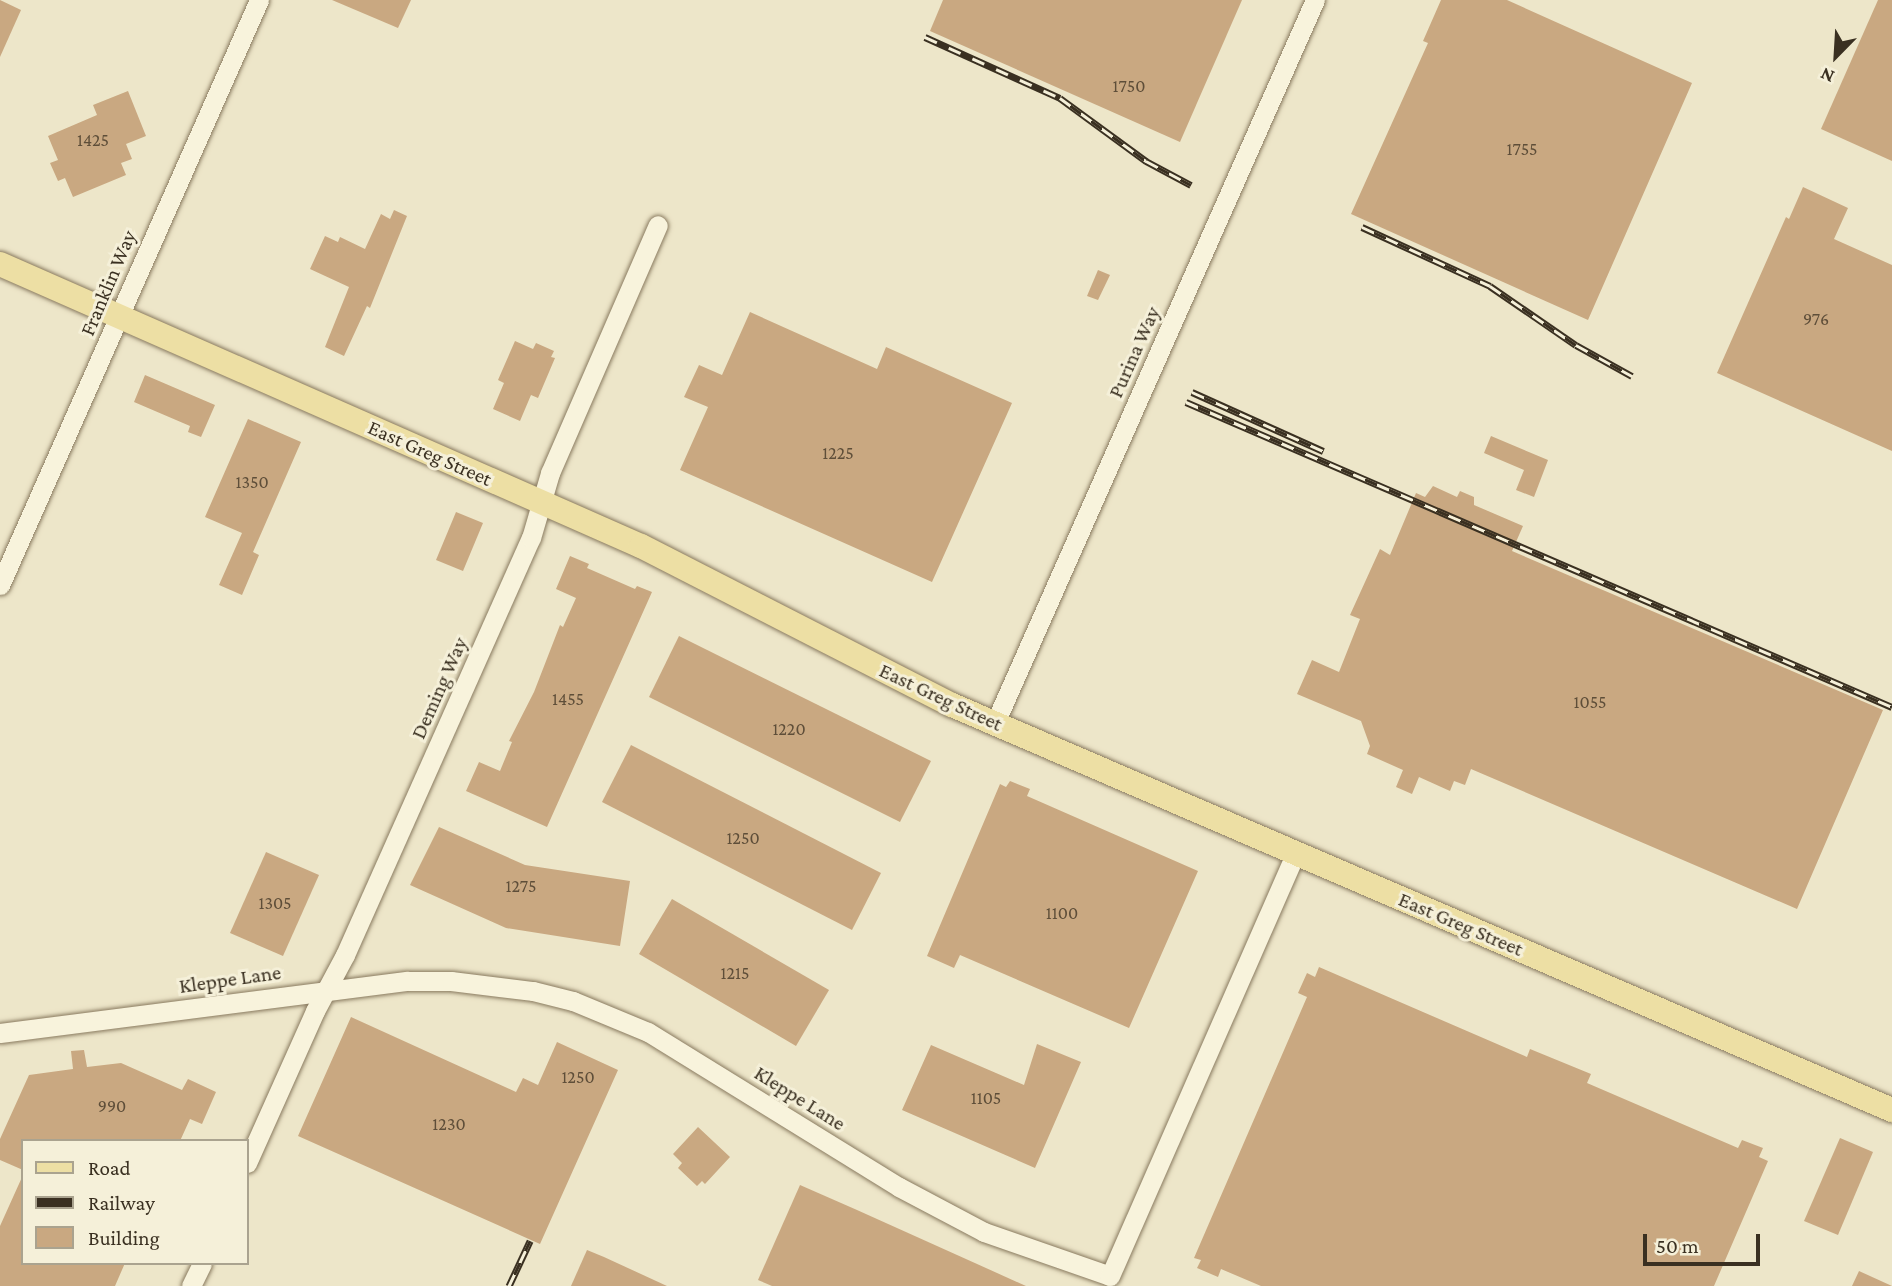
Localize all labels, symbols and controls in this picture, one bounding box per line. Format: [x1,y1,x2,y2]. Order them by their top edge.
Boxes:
north arrow [1801,21,1871,91]
text: N [1817,63,1837,88]
house number: 1750 [1113,75,1145,97]
house number: 1425 [77,129,109,151]
house number: 1755 [1507,138,1537,160]
street label: Franklin Way [74,226,142,340]
street label: Purina Way [1103,302,1165,402]
house number: 976 [1803,308,1829,330]
street label: East Greg Street [364,414,496,492]
house number: 1225 [822,442,854,464]
house number: 1350 [235,471,269,493]
street label: Deming Way [405,633,473,743]
street label: East Greg Street [875,657,1007,737]
house number: 1455 [552,688,584,710]
house number: 1055 [1574,691,1606,713]
house number: 1220 [772,718,806,740]
house number: 1250 [726,827,760,849]
house number: 1275 [506,875,536,897]
street label: East Greg Street [1395,886,1527,962]
house number: 1305 [258,892,292,914]
house number: 1100 [1046,902,1078,924]
street label: Kleppe Lane [177,959,283,999]
house number: 1215 [720,962,750,984]
street label: Kleppe Lane [750,1060,850,1136]
house number: 1250 [561,1066,595,1088]
house number: 1105 [971,1087,1001,1109]
house number: 990 [98,1095,126,1117]
house number: 1230 [432,1113,466,1135]
legend [21,1139,248,1265]
text: Road [88,1156,131,1180]
text: Railway [88,1191,155,1215]
scale bar [1647,1220,1764,1264]
text: Building [88,1226,160,1250]
text: 50 m [1656,1234,1699,1258]

